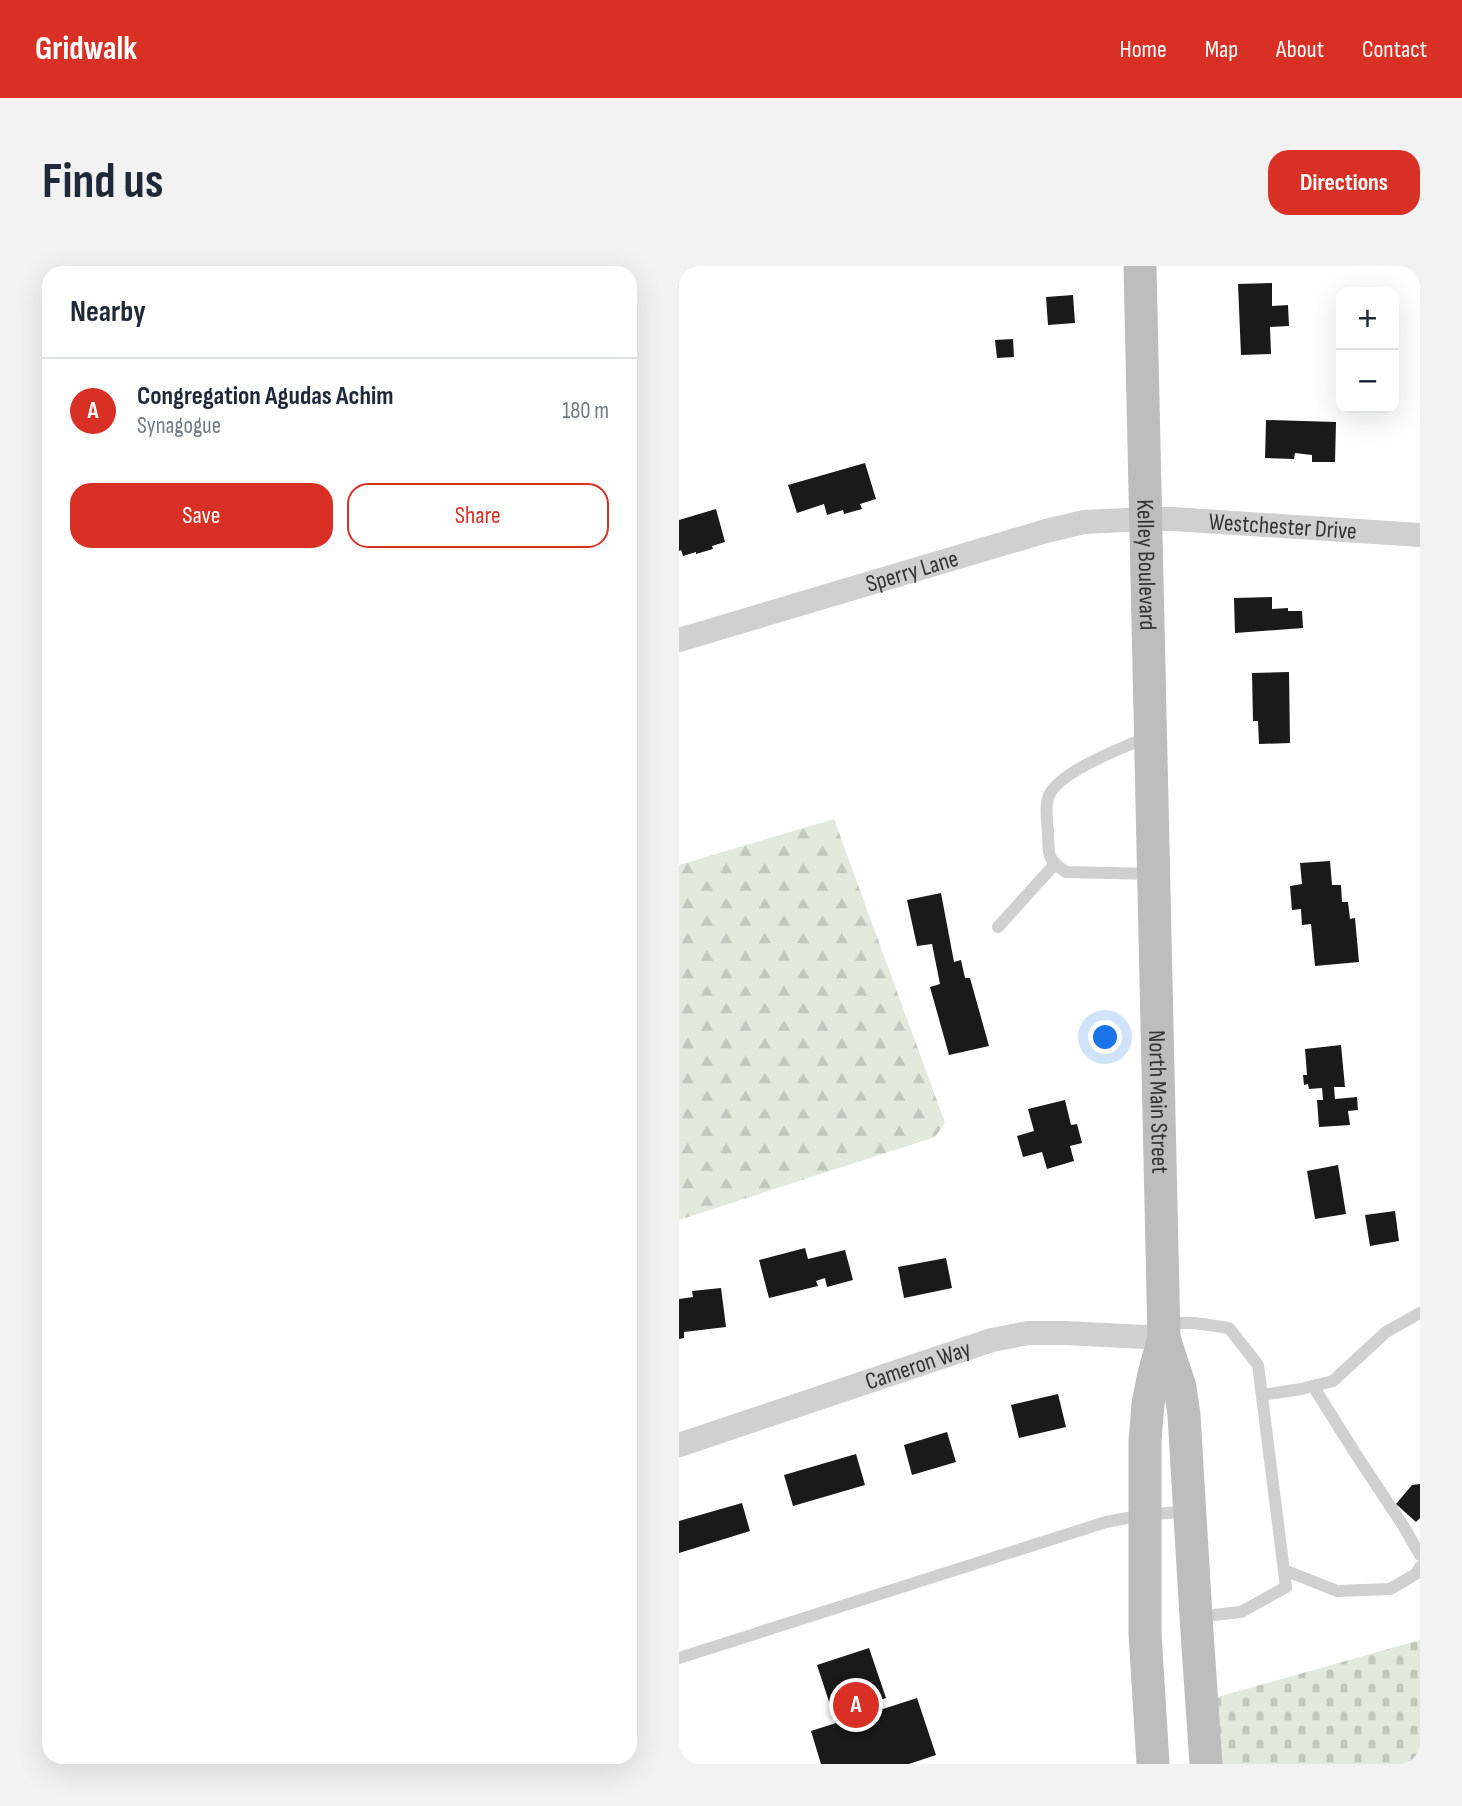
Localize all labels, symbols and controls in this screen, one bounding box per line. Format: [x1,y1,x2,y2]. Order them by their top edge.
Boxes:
text: Gridwalk [35,29,137,69]
text: Home [1119,35,1167,64]
text: Map [1205,35,1238,64]
text: About [1276,35,1324,64]
text: Contact [1362,35,1427,64]
button: Directions [1268,150,1420,215]
text: Find us [42,153,164,212]
map controls [1336,287,1399,413]
button: + [1336,287,1399,350]
text: Nearby [70,294,146,330]
button: − [1336,350,1399,413]
text: Congregation Agudas Achim [137,381,394,412]
text: A [88,397,98,425]
text: 180 m [562,397,609,425]
text: Synagogue [137,412,221,440]
button: Save [70,483,333,548]
button: Share [347,483,609,548]
street label: Kelley Boulevard [1131,499,1163,631]
street label: Westchester Drive [1208,507,1358,545]
street label: Sperry Lane [862,543,962,598]
your location [1088,1020,1122,1054]
street label: North Main Street [1143,1030,1175,1174]
street label: Cameron Way [861,1334,974,1396]
pin: A [833,1679,879,1731]

